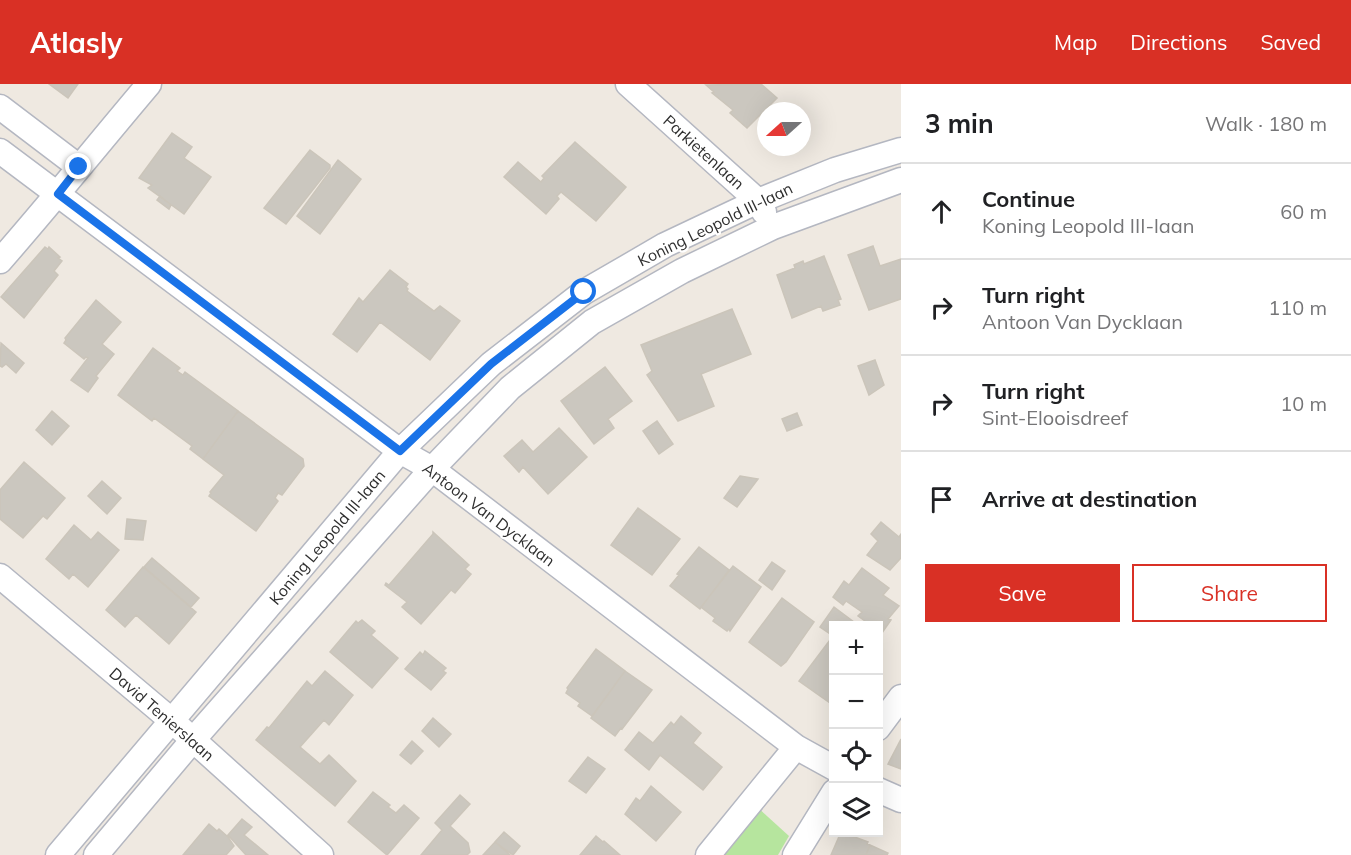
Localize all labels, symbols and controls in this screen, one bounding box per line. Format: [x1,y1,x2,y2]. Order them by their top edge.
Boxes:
text: Atlasly [30,25,122,60]
text: Map [1054,29,1097,55]
text: Directions [1130,29,1227,55]
text: Saved [1260,29,1321,55]
north arrow [757,102,811,156]
text: 3 min [925,107,994,140]
street label: Parkietenlaan [659,110,749,194]
text: Walk · 180 m [1205,111,1327,136]
route end [65,153,91,179]
street label: Koning Leopold III-laan [634,178,796,270]
text: Continue [982,185,1075,213]
icon: ahead [925,195,958,228]
text: 60 m [1280,199,1327,224]
text: Koning Leopold III-laan [982,213,1194,238]
route start [570,278,596,304]
text: Turn right [982,281,1085,309]
icon: right [925,291,958,324]
text: 110 m [1268,295,1327,320]
text: Antoon Van Dycklaan [982,309,1183,334]
text: Turn right [982,377,1085,405]
icon: right [925,387,958,420]
text: 10 m [1280,391,1327,416]
text: Sint-Elooisdreef [982,405,1128,430]
street label: Antoon Van Dycklaan [419,458,559,570]
street label: Koning Leopold III-laan [265,465,389,609]
icon: arrive [925,483,958,516]
text: Arrive at destination [982,485,1197,513]
button: Save [925,564,1120,622]
button: Share [1132,564,1327,622]
map controls [829,621,883,837]
button: + [829,621,883,675]
street label: David Tenierslaan [105,663,219,765]
button: − [829,675,883,729]
button: locate [829,729,883,783]
button: layers [829,783,883,837]

